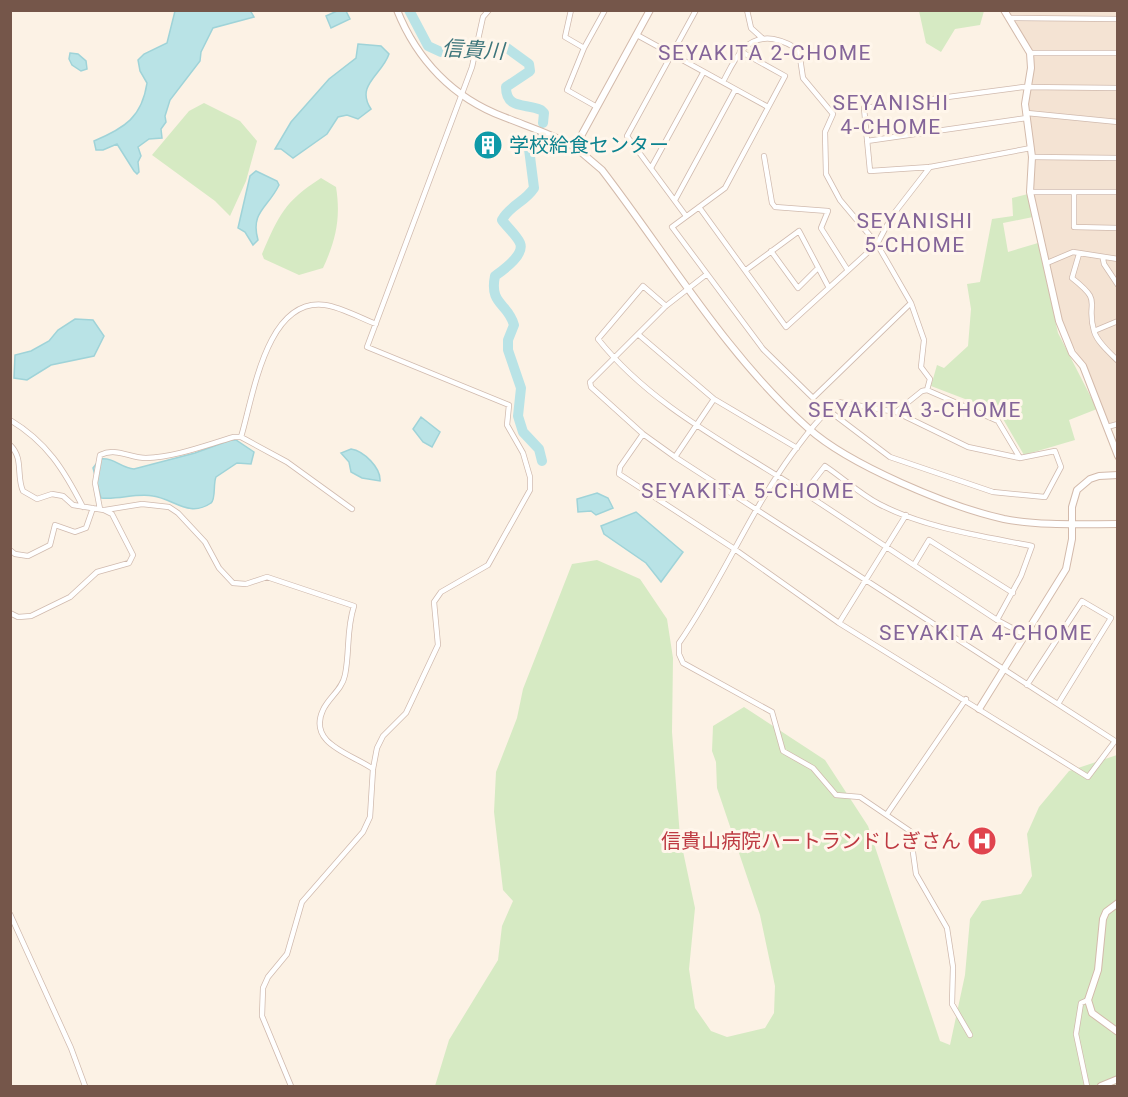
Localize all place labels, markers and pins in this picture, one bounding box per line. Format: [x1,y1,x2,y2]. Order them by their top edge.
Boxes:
building icon: 学校給食センター [472,129,504,161]
place label: 学校給食センター [509,133,669,157]
hospital icon: 信貴山病院ハートランドしぎさん [966,825,998,857]
place label: 信貴山病院ハートランドしぎさん [661,829,961,853]

